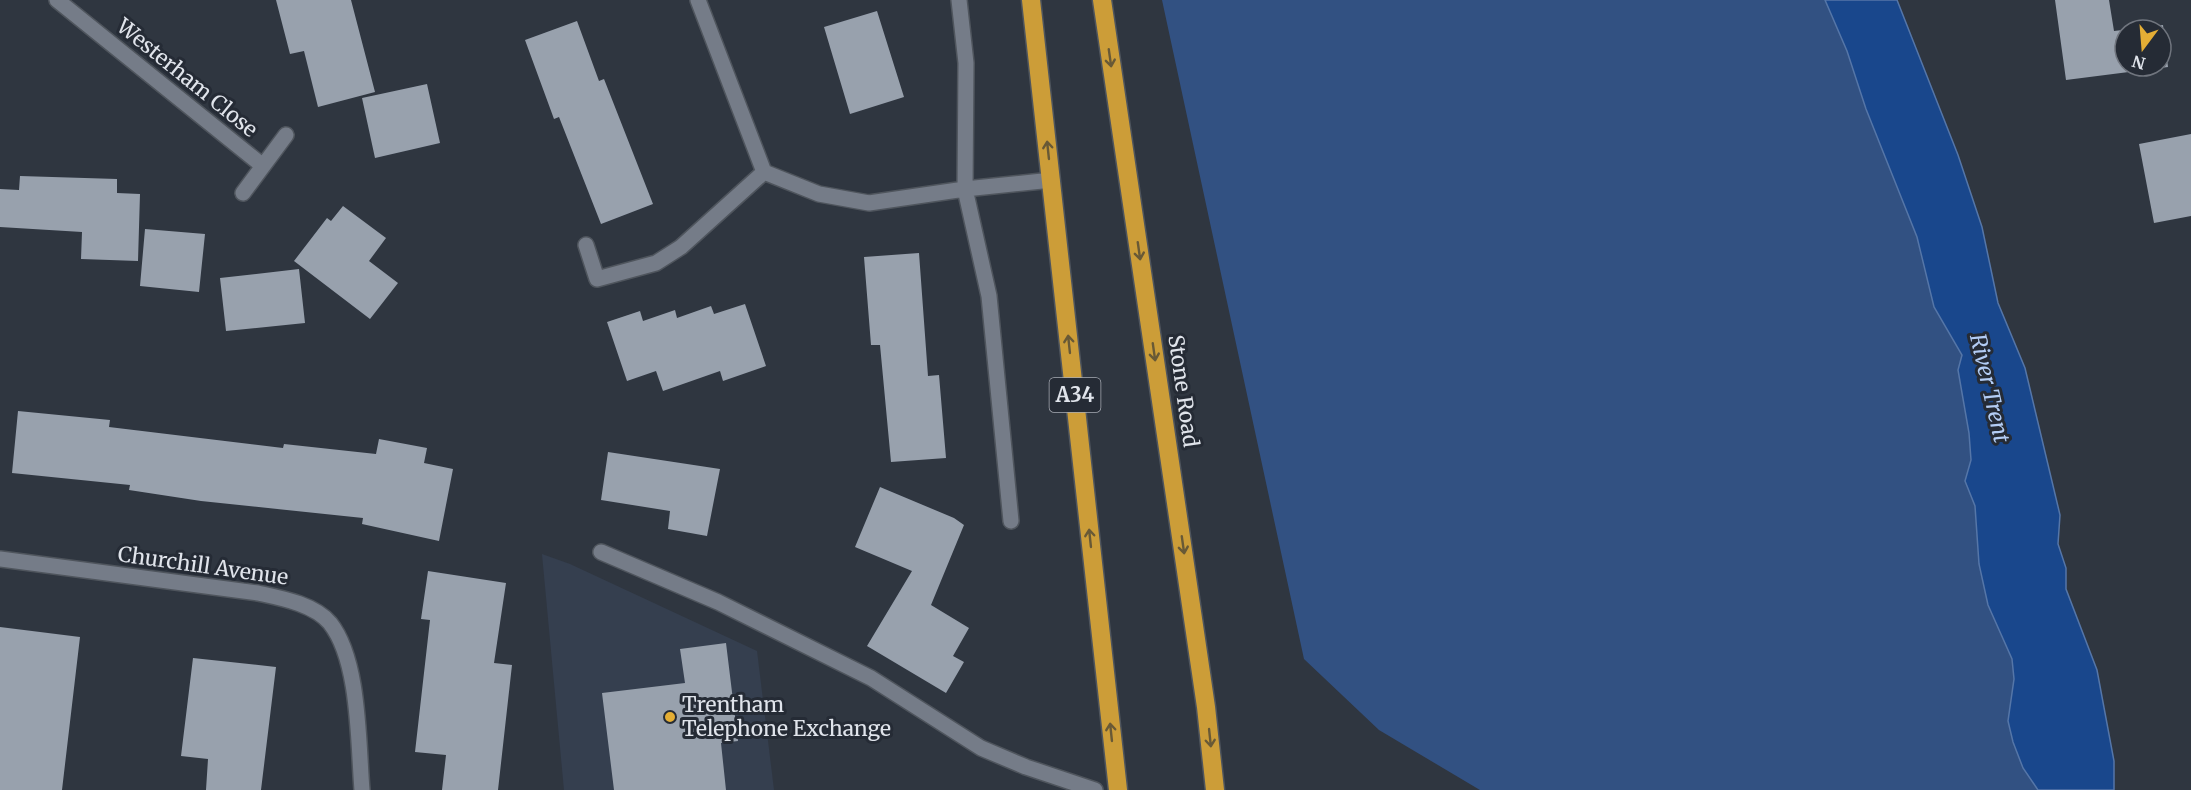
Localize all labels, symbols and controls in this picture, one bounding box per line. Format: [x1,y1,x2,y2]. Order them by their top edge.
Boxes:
street label: Westerham Close [111,12,263,143]
north arrow [2113,18,2173,78]
one-way arrow [1105,47,1116,67]
text: N [2130,51,2148,74]
one-way arrow [1042,141,1053,161]
one-way arrow [1134,240,1145,260]
water label: River Trent [1964,331,2016,446]
street label: Stone Road [1162,333,1205,449]
one-way arrow [1064,335,1075,355]
one-way arrow [1149,342,1160,362]
road number: A34 [1050,378,1100,412]
one-way arrow [1085,529,1096,548]
one-way arrow [1177,535,1188,555]
street label: Churchill Avenue [116,540,290,591]
place label: Trentham Telephone Exchange [682,691,891,742]
marker: Trentham Telephone Exchange [663,710,677,724]
one-way arrow [1106,722,1117,742]
one-way arrow [1205,728,1216,748]

